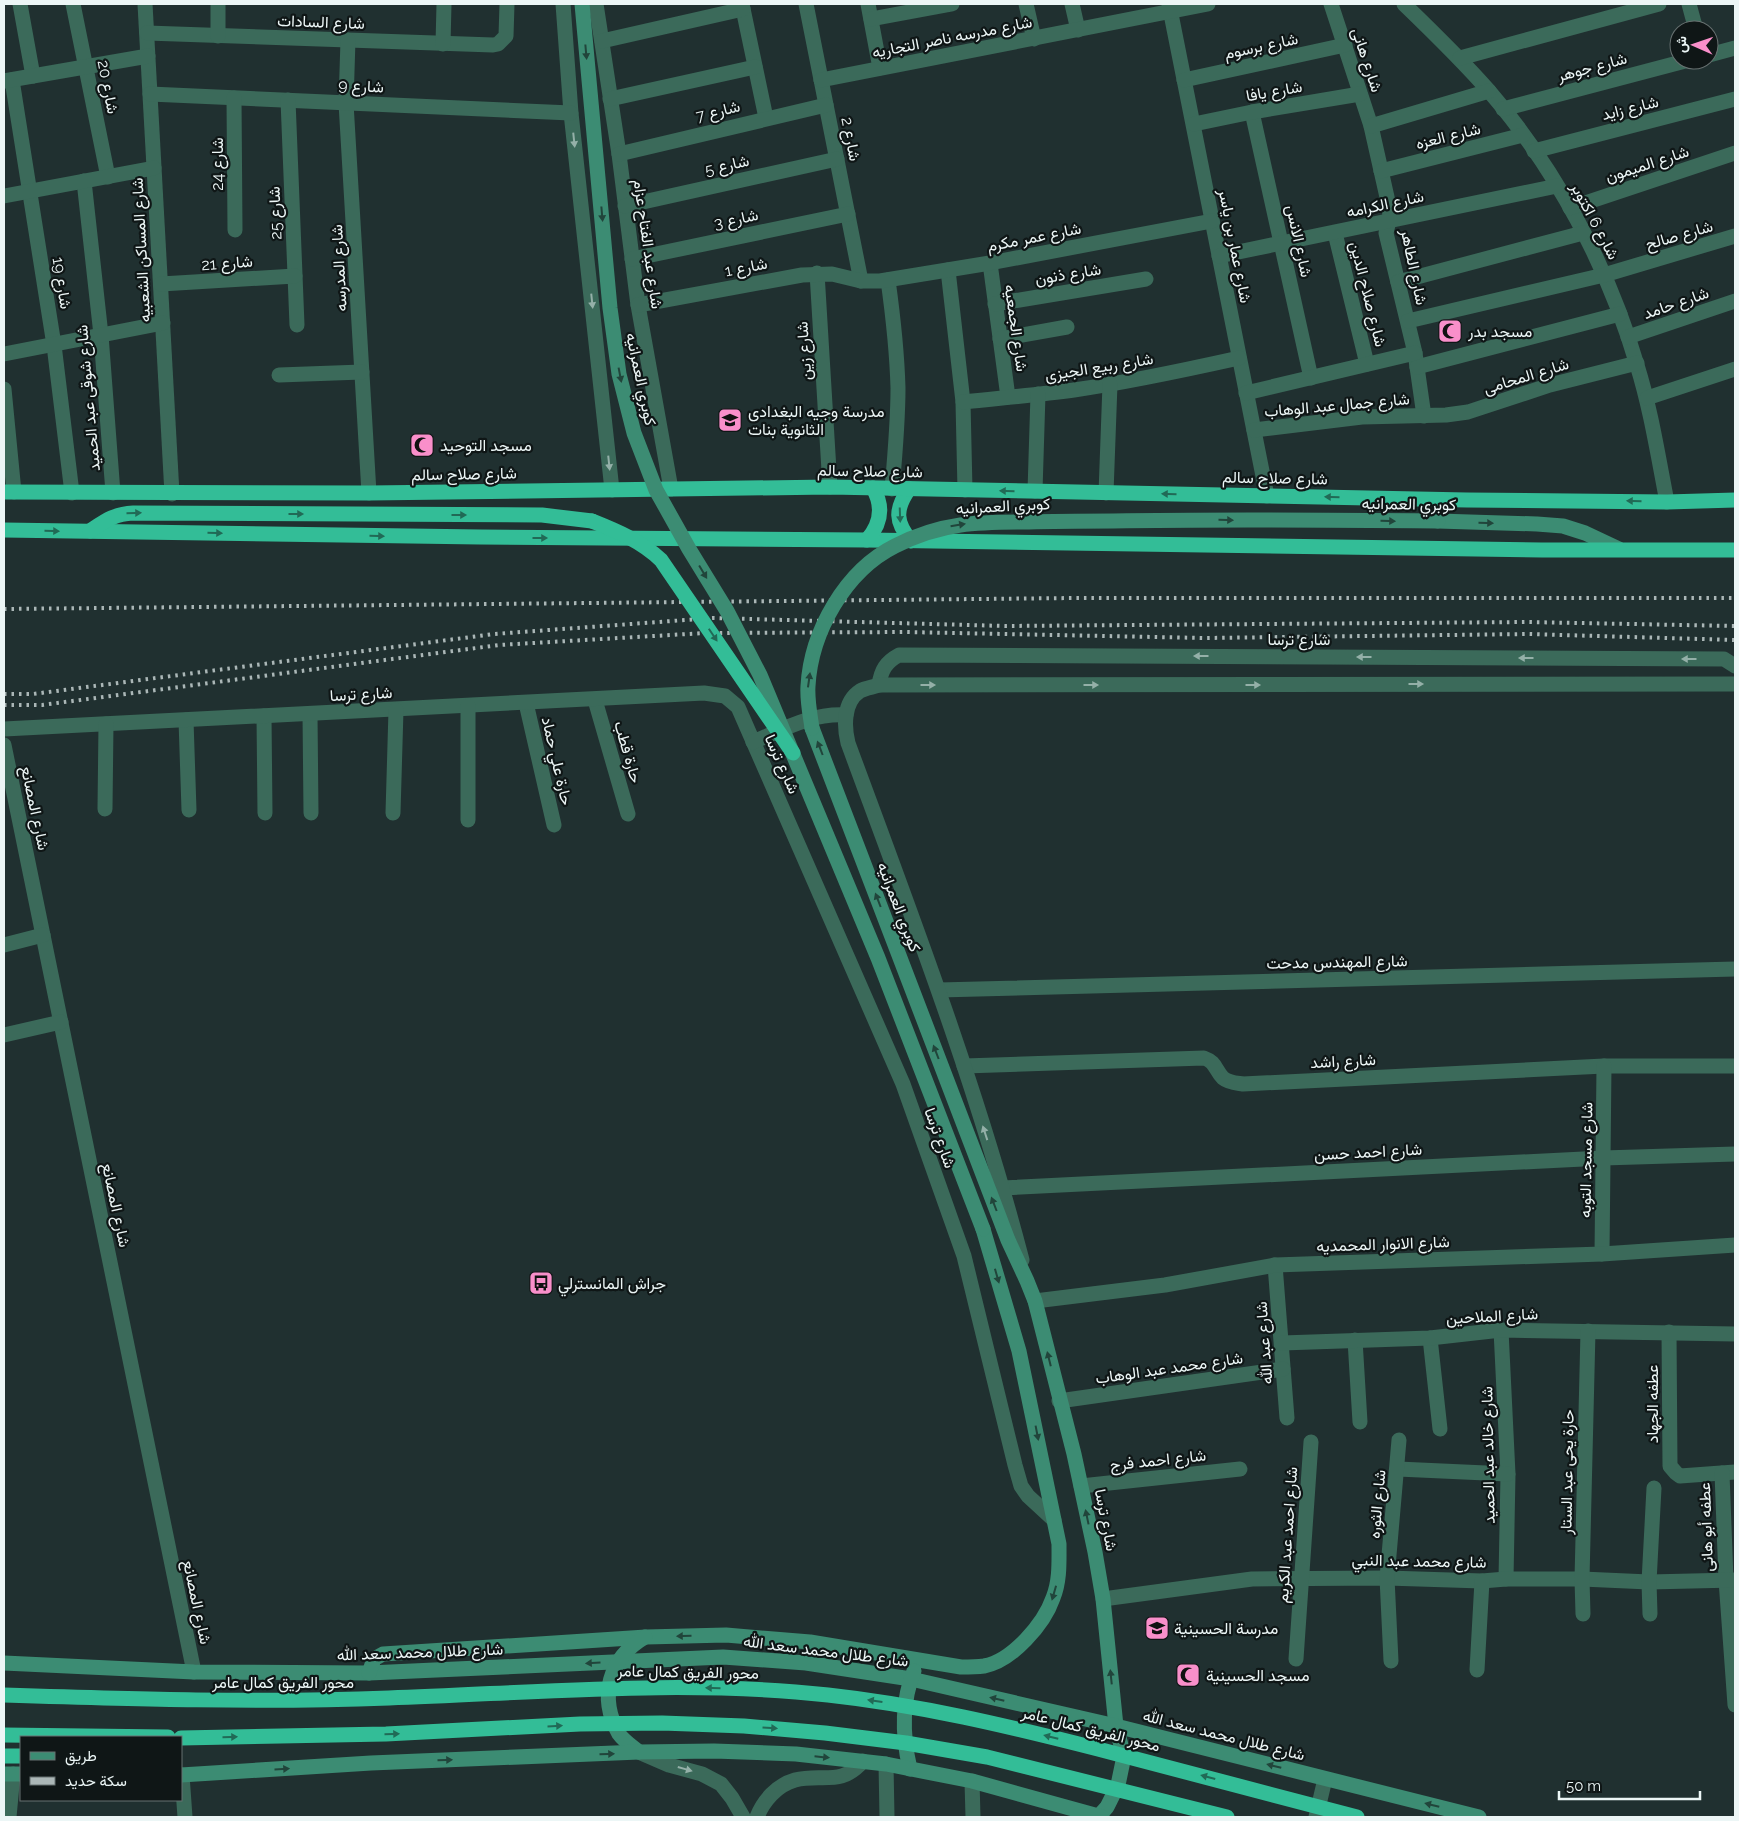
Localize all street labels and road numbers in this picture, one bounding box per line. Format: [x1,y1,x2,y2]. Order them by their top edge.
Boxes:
street label: شارع السادات [277,11,365,35]
street label: شارع مدرسه ناصر التجاريه [870,12,1034,64]
street label: شارع هانى [1346,25,1386,95]
street label: شارع برسوم [1222,29,1300,65]
street label: شارع جوهر [1554,49,1629,88]
street label: شارع 20 [92,58,123,116]
street label: شارع 9 [338,75,384,99]
street label: شارع يافا [1244,77,1304,107]
street label: شارع زايد [1600,92,1661,126]
street label: شارع 7 [694,96,743,128]
street label: شارع 2 [835,115,865,163]
street label: شارع العزه [1414,119,1483,155]
street label: شارع 24 [208,137,229,191]
street label: شارع الميمون [1603,142,1692,188]
street label: شارع 5 [703,151,752,181]
street label: شارع المساكن الشعبيه [128,177,156,323]
street label: شارع عبد الفتاح عزام [628,178,667,310]
street label: شارع 6 اكتوبر [1565,178,1623,264]
street label: شارع 25 [265,186,287,240]
street label: شارع عمار بن ياسر [1212,186,1255,305]
street label: شارع الكرامه [1345,187,1426,223]
street label: شارع الانس [1280,203,1316,279]
street label: شارع 3 [712,205,760,235]
street label: شارع صالح [1643,216,1716,256]
street label: شارع عمر مكرم [985,219,1083,257]
street label: شارع المدرسه [327,224,353,312]
street label: شارع الطاهر [1395,226,1431,307]
street label: شارع صلاح الدين [1344,239,1390,349]
street label: شارع 21 [201,252,253,276]
street label: شارع 1 [723,254,769,282]
street label: شارع 19 [47,256,75,311]
street label: شارع ذنون [1034,259,1103,291]
street label: شارع الجمعيه [998,283,1032,373]
street label: شارع حامد [1641,283,1712,325]
street label: شارع زين [792,321,818,381]
street label: شارع شوقى عبد الحميد [72,324,106,472]
street label: كوبري العمرانيه [618,331,660,428]
street label: شارع ربيع الجيزى [1043,349,1155,387]
street label: شارع المحامى [1481,354,1571,400]
street label: شارع جمال عبد الوهاب [1264,389,1411,423]
street label: شارع صلاح سالم [817,461,923,483]
street label: شارع صلاح سالم [411,464,517,486]
street label: شارع صلاح سالم [1222,468,1328,490]
street label: كوبري العمرانيه [955,494,1051,522]
street label: كوبري العمرانيه [1361,494,1456,518]
street label: شارع ترسا [1268,630,1330,651]
street label: شارع ترسا [329,683,393,707]
street label: حارة علي حماد [534,715,576,808]
street label: حارة قطب [609,719,646,786]
street label: شارع ترسا [759,731,803,797]
street label: شارع المصانع [15,764,53,852]
street label: كوبري العمرانيه [869,859,925,956]
street label: شارع المهندس مدحت [1266,951,1408,975]
street label: شارع راشد [1310,1050,1376,1074]
street label: شارع مسجد التوبه [1575,1102,1599,1218]
street label: شارع ترسا [918,1105,960,1171]
street label: شارع احمد حسن [1313,1140,1423,1166]
street label: شارع المصانع [96,1161,134,1249]
street label: شارع الانوار المحمديه [1316,1232,1450,1258]
street label: شارع عبد الله [1252,1301,1278,1385]
street label: شارع الملاحين [1446,1304,1539,1330]
street label: شارع محمد عبد الوهاب [1094,1348,1244,1390]
street label: عطفه الجهاد [1643,1365,1663,1443]
street label: شارع خالد عبد الحميد [1477,1386,1501,1524]
street label: حارة يحى عبد الستار [1556,1409,1579,1536]
street label: شارع احمد فرج [1109,1446,1207,1476]
street label: شارع احمد عبد الكريم [1273,1466,1303,1604]
street label: شارع الثوره [1365,1469,1391,1539]
street label: عطفه أبو هانى [1695,1482,1718,1572]
street label: شارع ترسا [1089,1487,1121,1553]
street label: شارع محمد عبد النبي [1351,1550,1487,1576]
street label: شارع المصانع [177,1558,215,1646]
street label: شارع طلال محمد سعد الله [742,1631,910,1673]
street label: شارع طلال محمد سعد الله [337,1640,504,1666]
street label: محور الفريق كمال عامر [616,1661,759,1684]
street label: محور الفريق كمال عامر [211,1673,354,1693]
street label: محور الفريق كمال عامر [1019,1702,1162,1756]
street label: شارع طلال محمد سعد الله [1141,1706,1307,1766]

